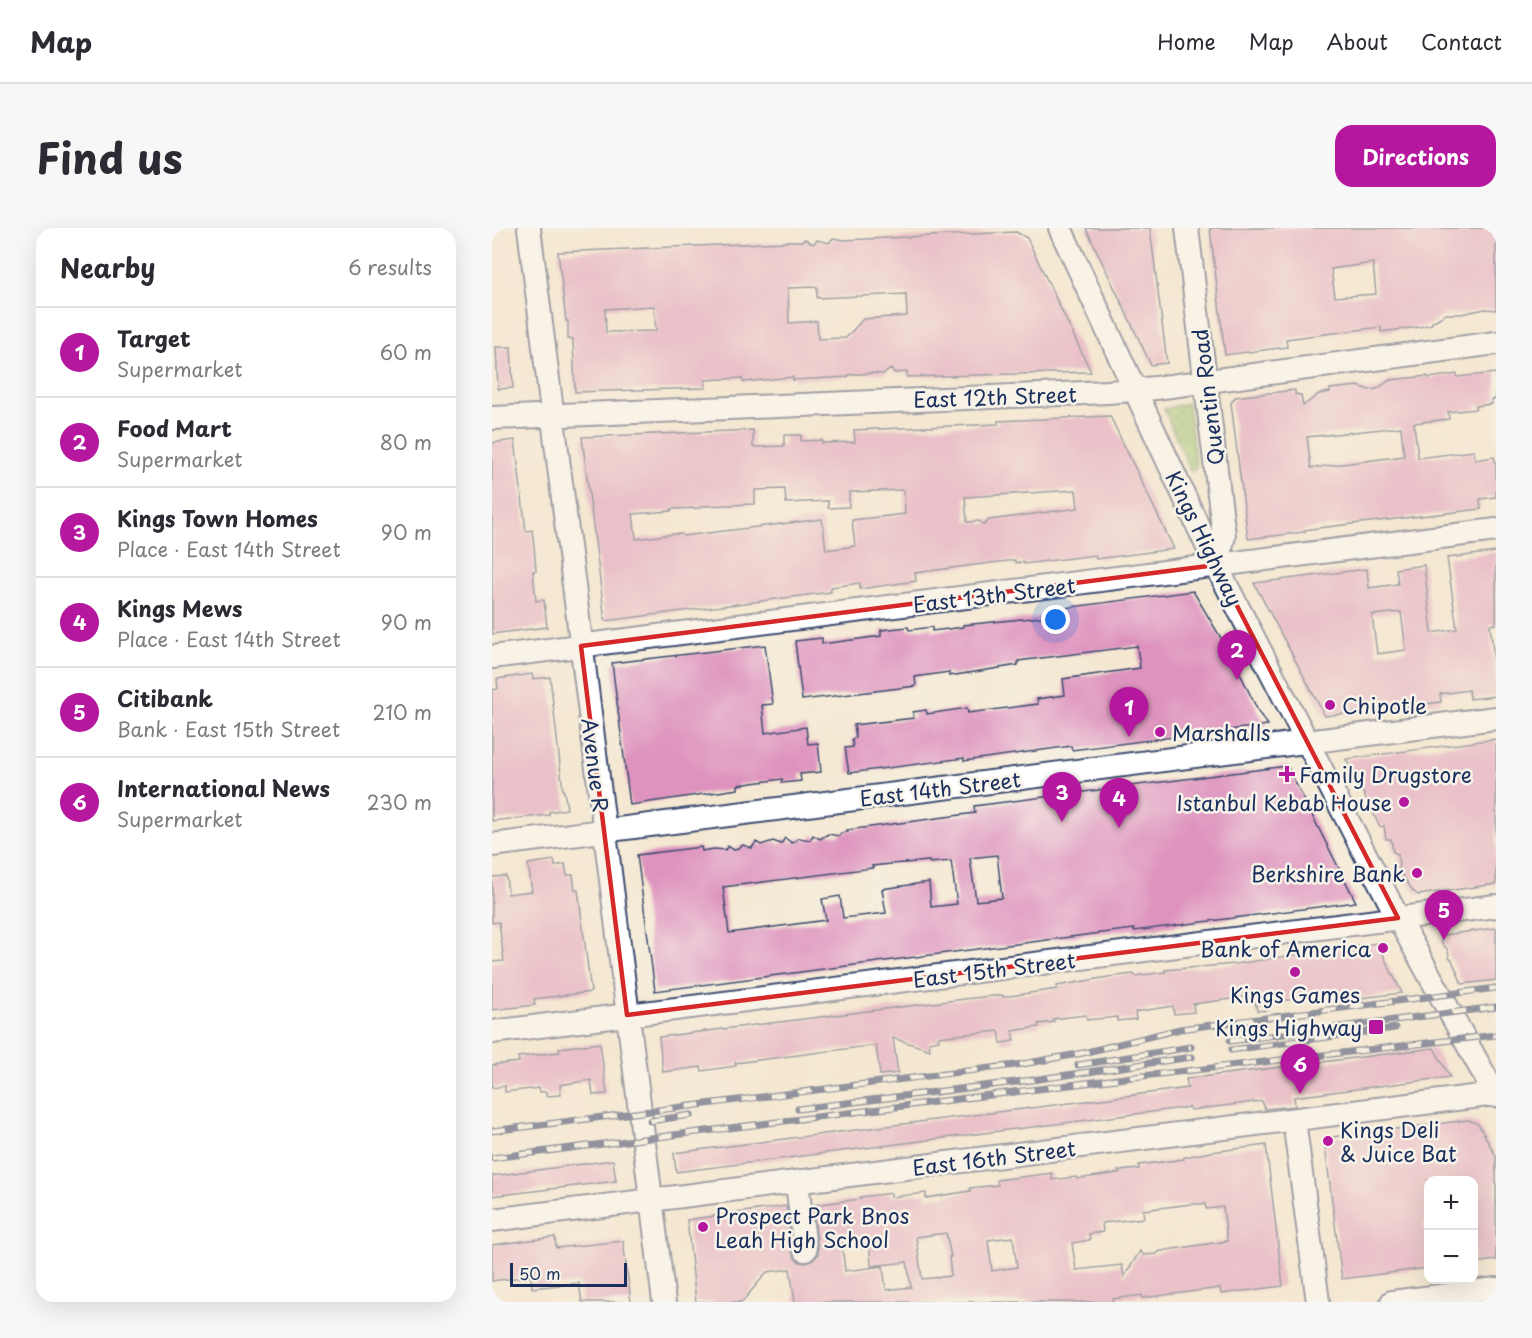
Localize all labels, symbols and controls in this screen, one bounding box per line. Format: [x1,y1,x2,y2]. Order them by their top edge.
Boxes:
text: Map [30,20,92,63]
text: Home [1157,25,1216,57]
text: Map [1249,25,1294,57]
text: About [1327,25,1388,57]
text: Contact [1421,25,1502,57]
text: Find us [36,125,183,188]
button: Directions [1335,125,1496,187]
text: Nearby [60,248,155,287]
text: 6 results [348,252,432,282]
text: Target [117,321,190,354]
street label: Quentin Road [1183,327,1231,467]
text: 1 [75,337,84,367]
text: 60 m [380,337,432,367]
text: Supermarket [117,354,243,384]
street label: East 12th Street [913,377,1077,415]
text: Food Mart [117,411,232,444]
text: 2 [72,427,87,457]
text: 80 m [380,427,432,457]
text: Supermarket [117,444,243,474]
street label: Kings Highway [1158,465,1252,611]
text: Kings Town Homes [117,501,318,534]
text: 3 [73,517,86,547]
text: 90 m [381,517,432,547]
text: Place · East 14th Street [117,534,341,564]
street label: East 13th Street [911,568,1077,620]
text: Kings Mews [117,591,243,624]
your location [1041,605,1070,634]
text: 4 [73,607,86,637]
text: 90 m [381,607,432,637]
text: Place · East 14th Street [117,624,341,654]
pin: 2 [1218,630,1256,680]
text: Citibank [117,681,213,714]
pin: 1 [1110,688,1148,737]
place label: Chipotle [1342,689,1427,721]
text: 5 [73,697,86,727]
text: 210 m [373,697,432,727]
marker: Chipotle [1323,698,1337,712]
text: Bank · East 15th Street [117,714,340,744]
street label: Avenue R [574,716,618,814]
place label: Marshalls [1172,716,1271,748]
marker: Marshalls [1153,725,1167,739]
place label: Family Drugstore [1299,758,1472,790]
street label: East 14th Street [858,762,1022,814]
marker: Family Drugstore [1280,767,1294,781]
text: International News [117,771,330,804]
pin: 3 [1042,772,1082,822]
pin: 4 [1100,778,1138,828]
place label: Istanbul Kebab House [1177,786,1392,818]
text: 6 [72,787,87,817]
text: 230 m [367,787,432,817]
marker: Istanbul Kebab House [1397,795,1411,809]
text: Supermarket [117,804,243,834]
place label: Berkshire Bank [1251,857,1405,889]
marker: Berkshire Bank [1410,866,1424,880]
pin: 5 [1424,890,1464,940]
place label: Bank of America [1200,932,1372,964]
marker: Bank of America [1376,941,1390,955]
street label: East 15th Street [911,943,1077,995]
marker: Kings Games [1288,965,1302,979]
place label: Kings Games [1230,978,1360,1010]
place label: Kings Highway [1215,1011,1362,1043]
marker: Kings Highway [1367,1018,1385,1036]
pin: 6 [1280,1044,1320,1094]
place label: Kings Deli & Juice Bat [1340,1113,1457,1169]
street label: East 16th Street [911,1131,1077,1183]
marker: Kings Deli & Juice Bat [1321,1134,1335,1148]
map controls [1424,1176,1478,1284]
button: + [1424,1176,1478,1230]
place label: Prospect Park Bnos Leah High School [715,1199,909,1255]
marker: Prospect Park Bnos Leah High School [696,1220,710,1234]
button: − [1424,1230,1478,1284]
scale bar [510,1260,627,1288]
text: 50 m [519,1261,560,1285]

